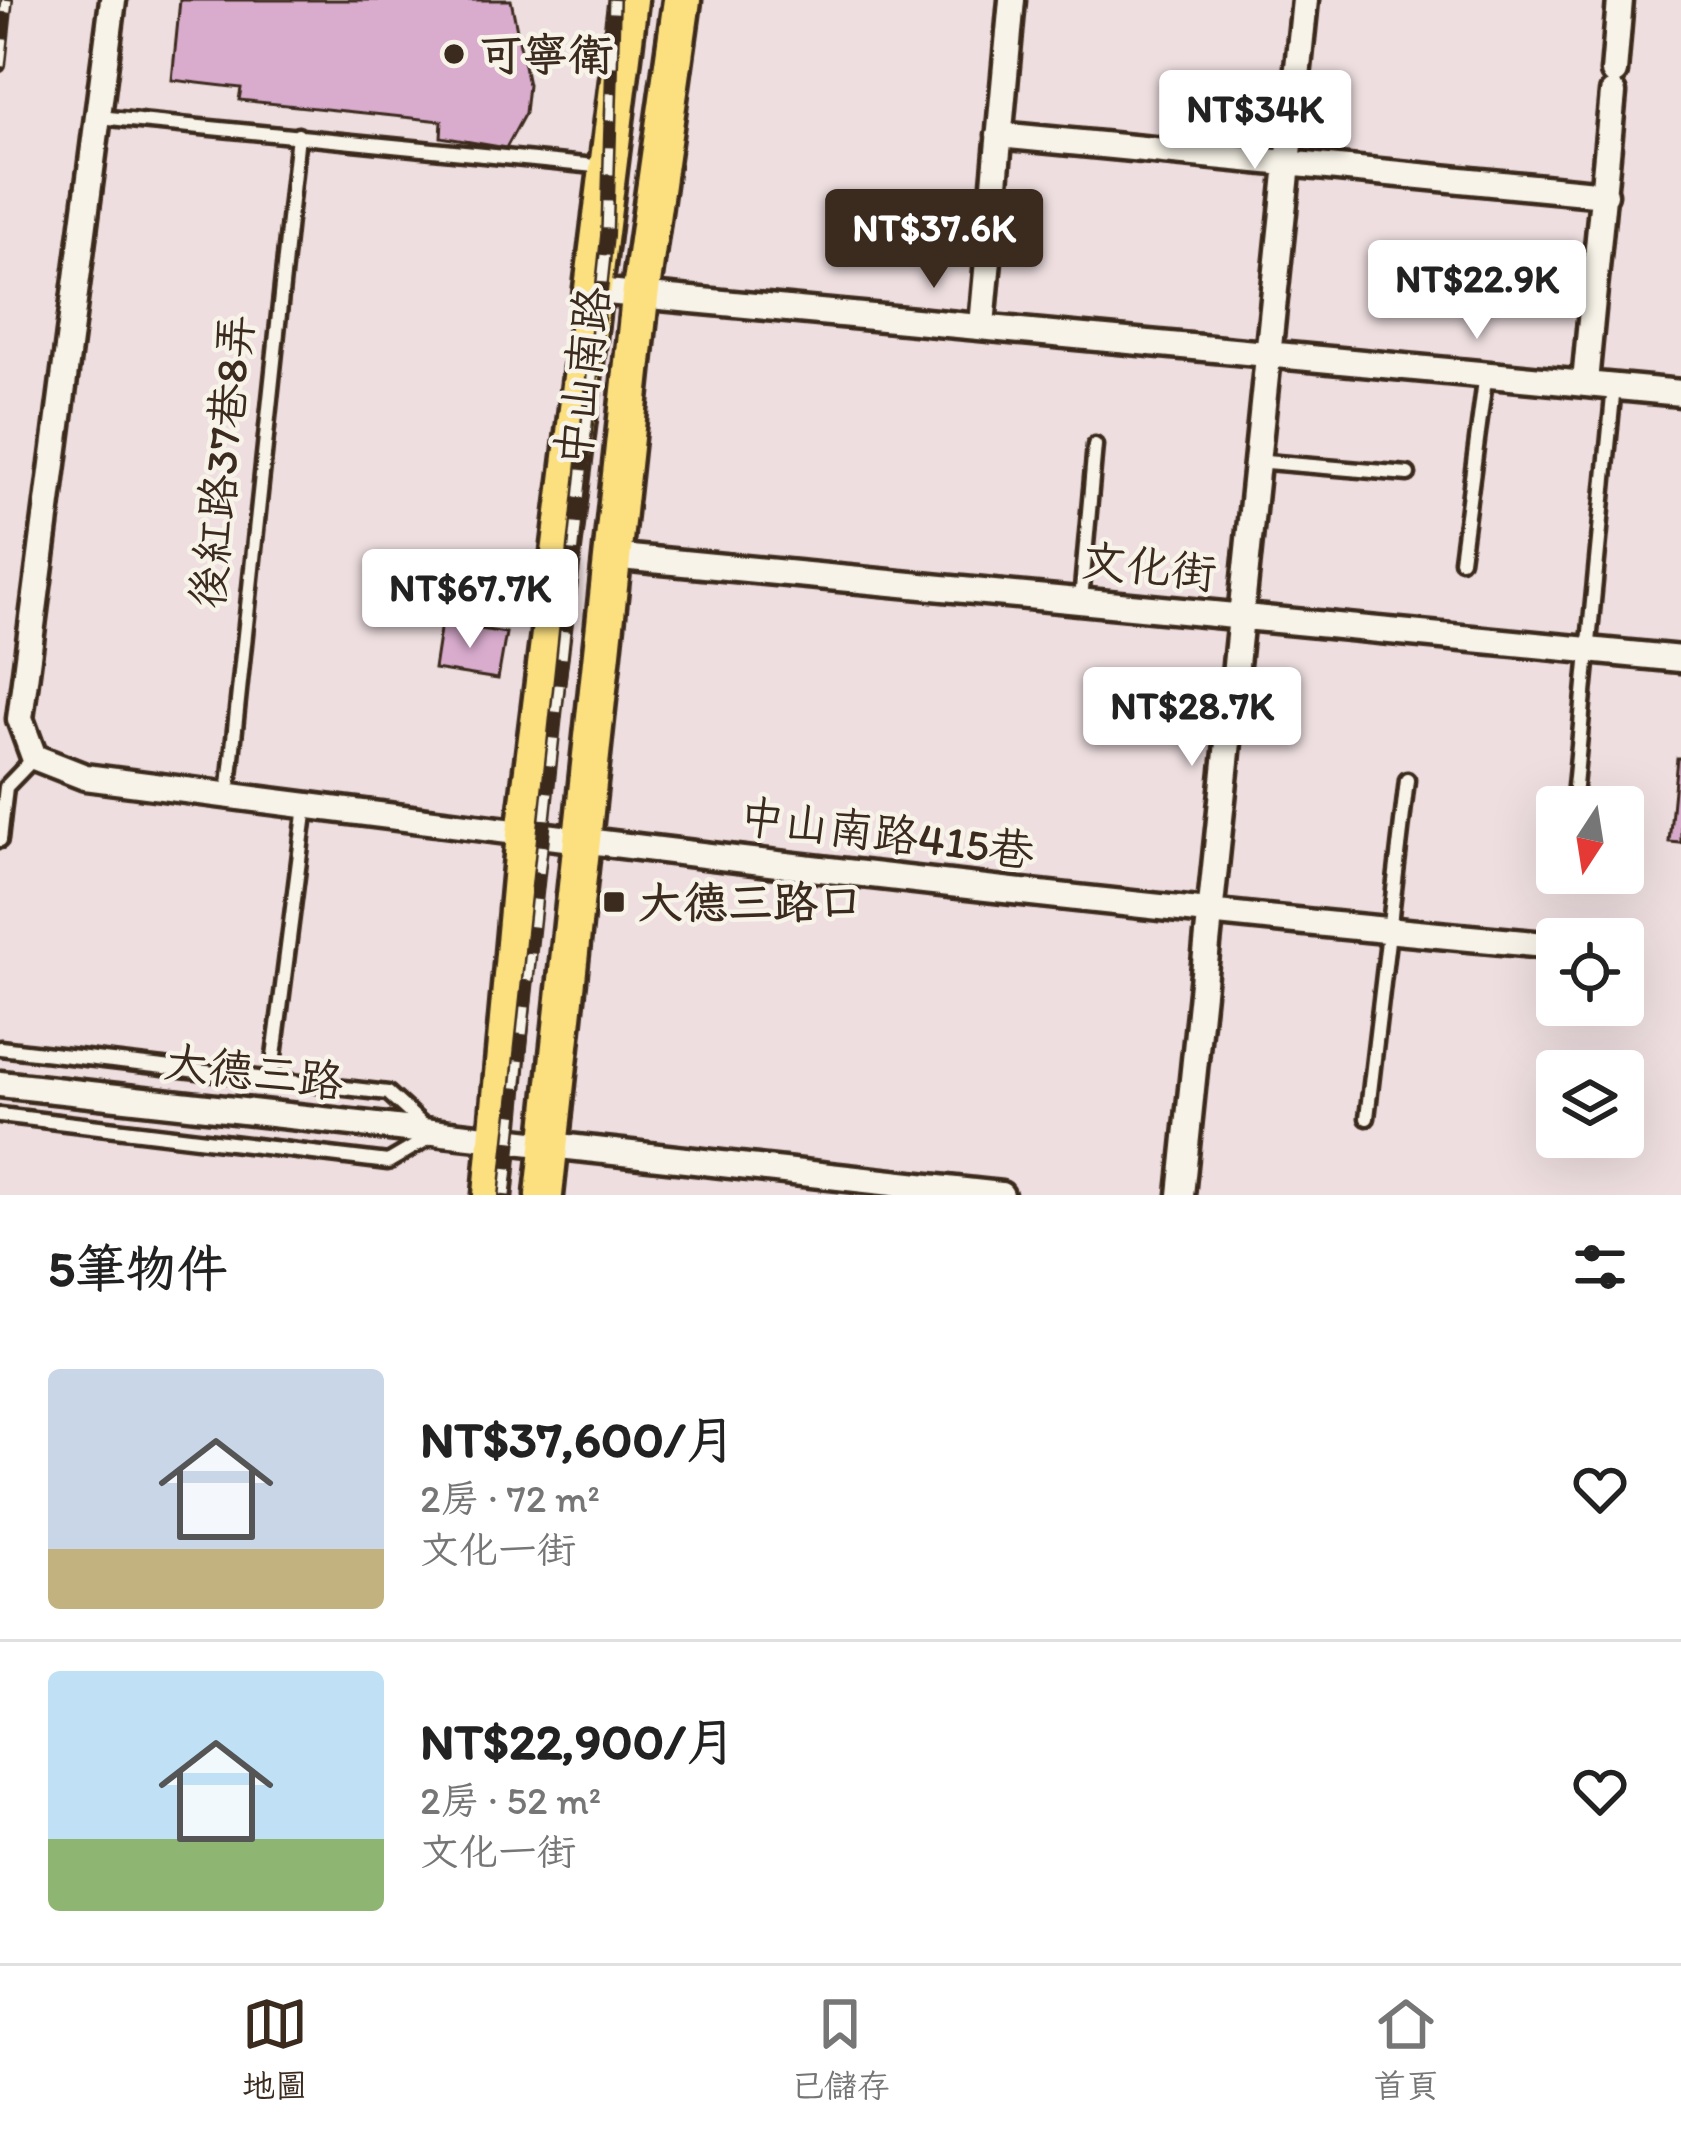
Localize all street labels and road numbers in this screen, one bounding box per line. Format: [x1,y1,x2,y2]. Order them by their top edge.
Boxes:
street label: 中山南路 [544,283,620,469]
street label: 後紅路37巷8弄 [179,311,263,611]
street label: 文化街 [1079,532,1219,600]
street label: 中山南路415巷 [737,788,1037,878]
street label: 大德三路 [161,1033,347,1109]

